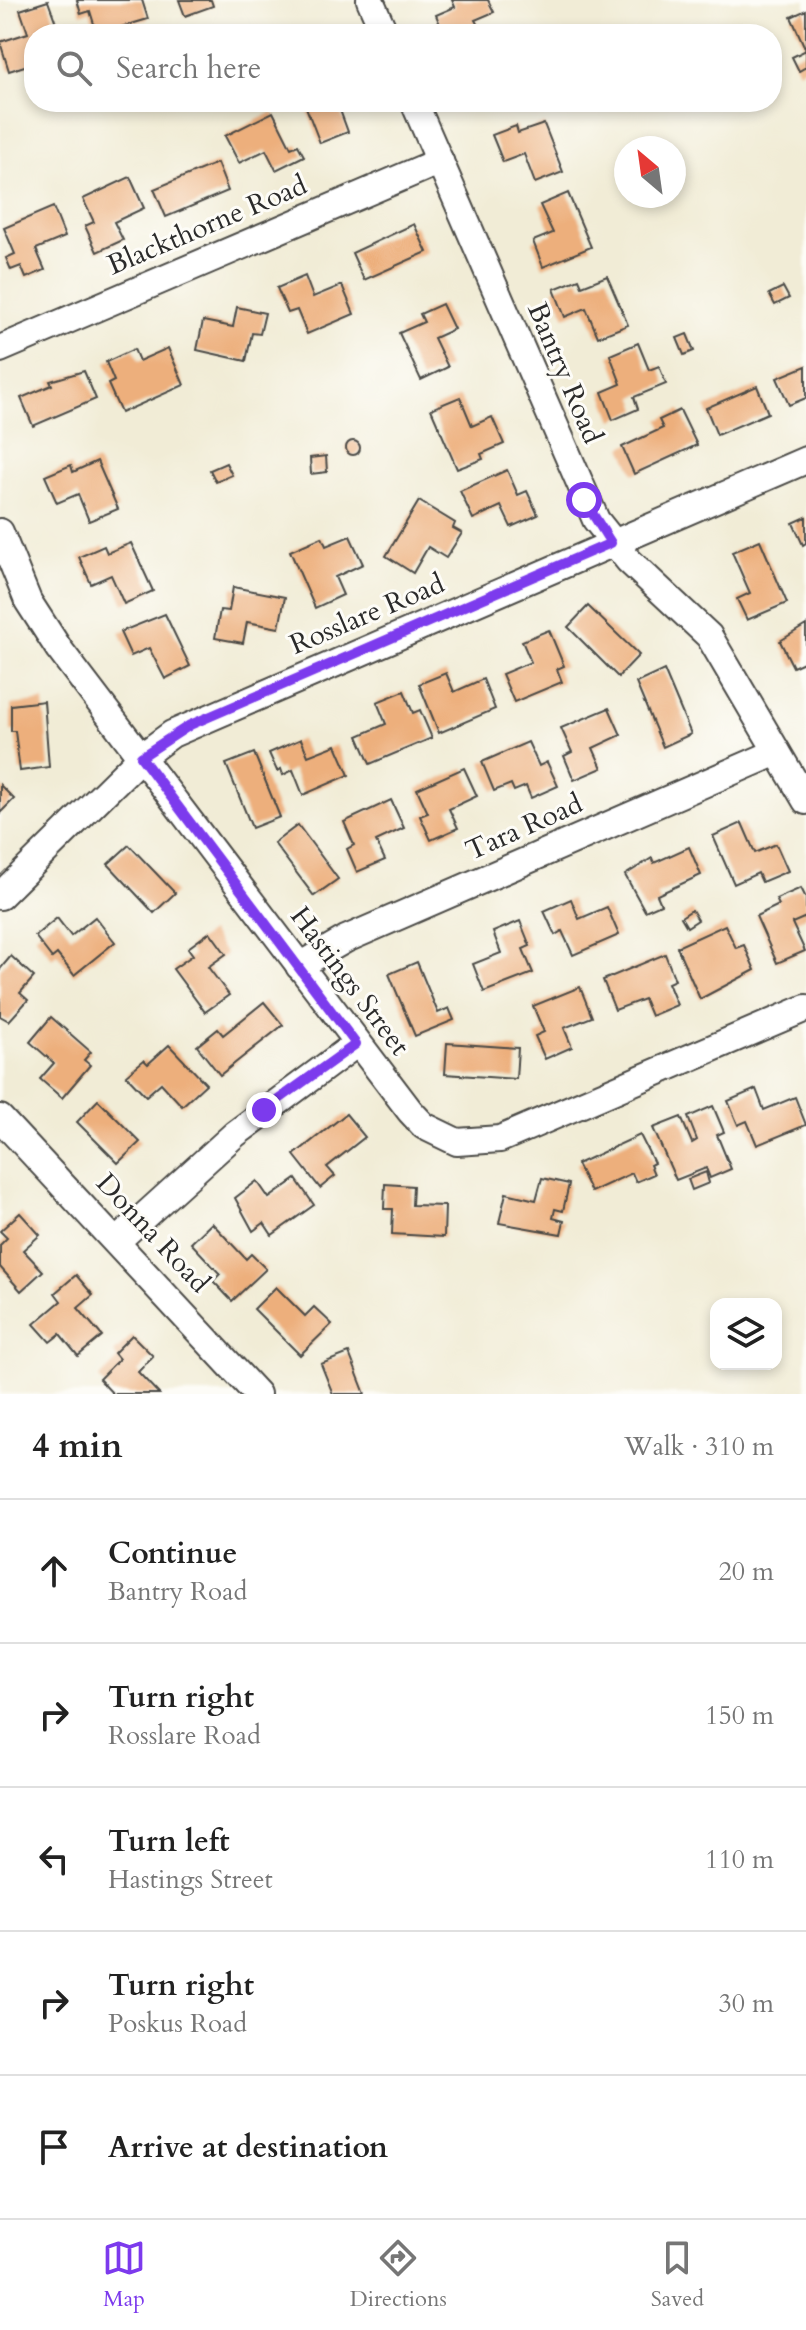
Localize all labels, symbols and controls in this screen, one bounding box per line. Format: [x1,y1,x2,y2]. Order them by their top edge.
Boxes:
search box [24,24,782,112]
icon: search [52,46,96,90]
text: Search here [116,48,261,89]
north arrow [614,136,686,208]
street label: Blackthorne Road [101,166,313,284]
street label: Bantry Road [518,297,612,450]
route start [566,482,602,518]
street label: Rosslare Road [284,564,450,664]
street label: Tara Road [460,784,588,870]
street label: Hastings Street [281,899,419,1063]
route end [246,1092,282,1128]
street label: Donna Road [88,1165,218,1301]
map controls [710,1298,782,1370]
button: layers [710,1298,782,1370]
text: 4 min [32,1423,123,1469]
text: Walk · 310 m [624,1429,774,1464]
text: Continue [108,1533,237,1574]
icon: ahead [32,1549,76,1593]
text: 20 m [718,1554,774,1589]
text: Bantry Road [108,1574,247,1609]
text: Turn right [108,1677,254,1718]
icon: right [32,1693,76,1737]
text: 150 m [705,1698,774,1733]
text: Rosslare Road [108,1718,261,1753]
text: Turn left [108,1821,230,1862]
icon: left [32,1837,76,1881]
text: 110 m [705,1842,774,1877]
text: Hastings Street [108,1862,273,1897]
text: Turn right [108,1965,254,2006]
icon: right [32,1981,76,2025]
text: 30 m [718,1986,774,2021]
text: Poskus Road [108,2006,247,2041]
icon: arrive [32,2125,76,2169]
text: Arrive at destination [108,2127,388,2168]
tab: Map [102,2236,146,2314]
tab: Directions [350,2236,447,2314]
tab: Saved [651,2236,704,2314]

